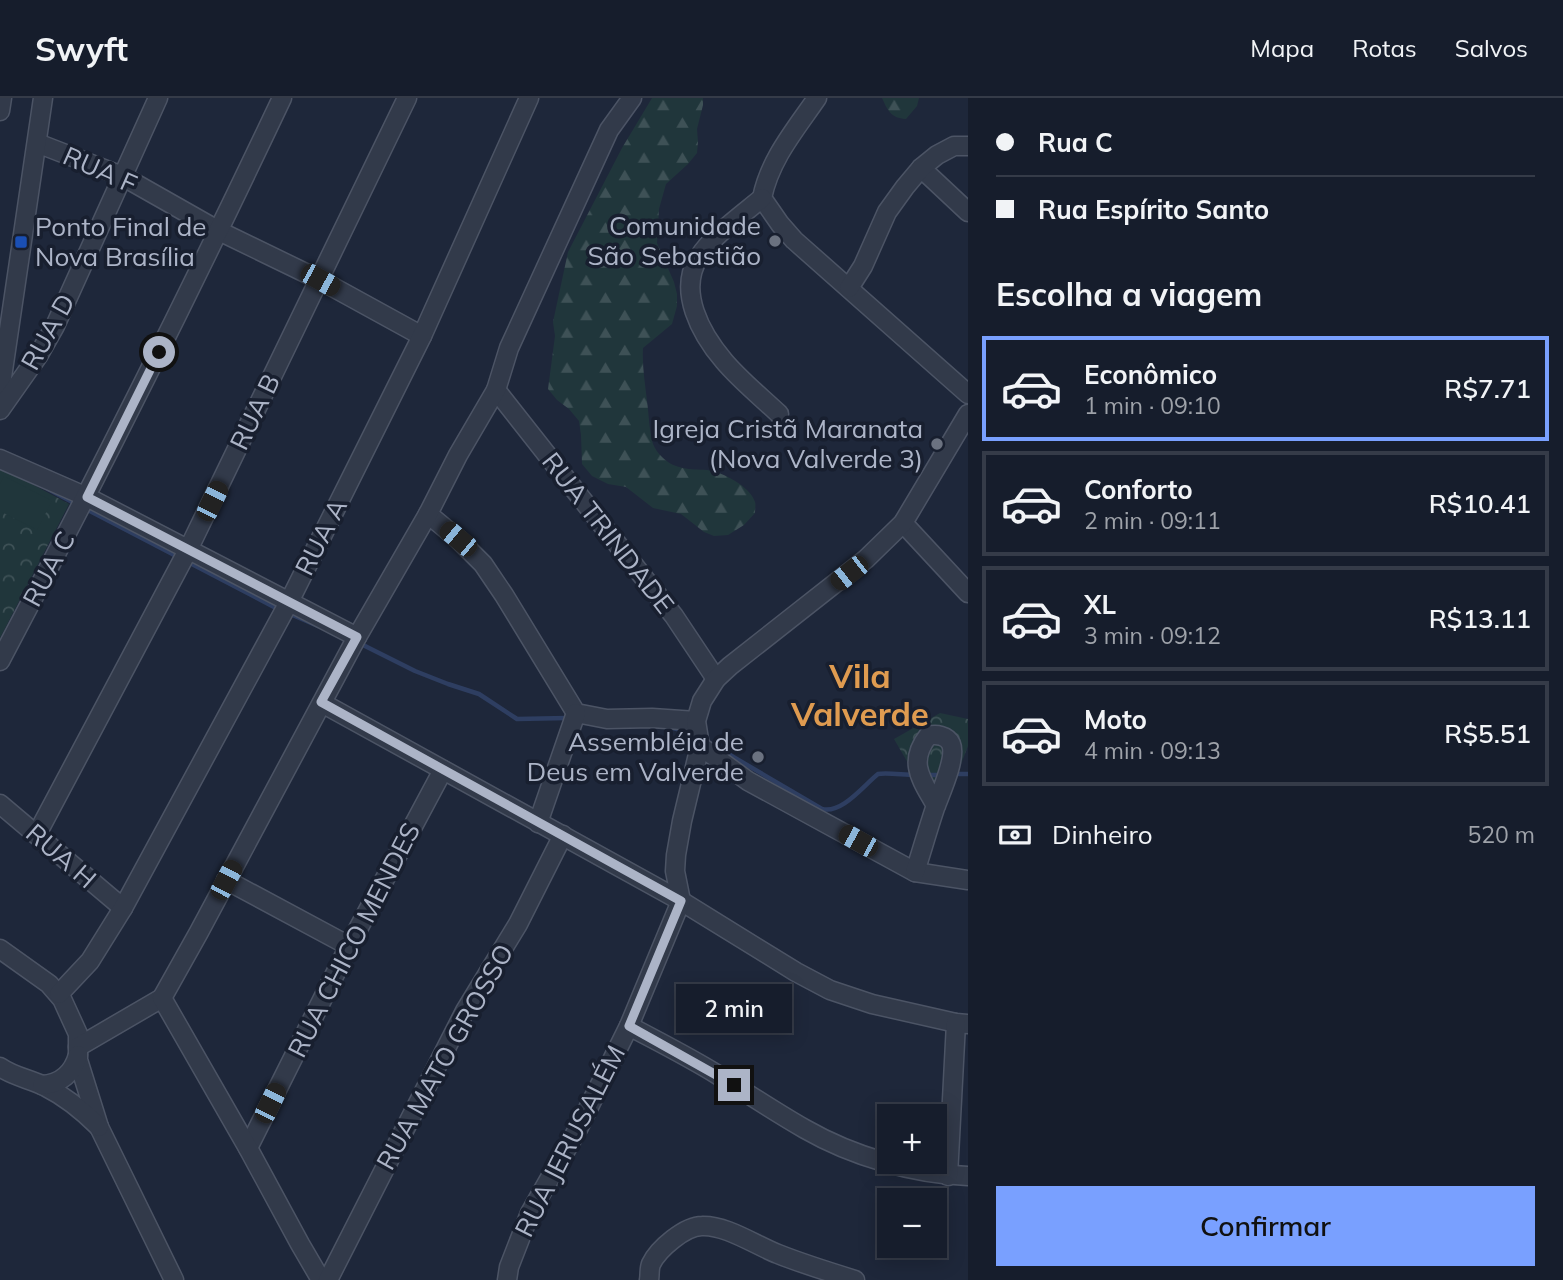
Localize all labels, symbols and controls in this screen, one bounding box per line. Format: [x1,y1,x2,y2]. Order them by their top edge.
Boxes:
text: Swyft [35,28,128,69]
text: Mapa [1250,33,1314,63]
text: Rotas [1352,33,1417,63]
text: Salvos [1455,33,1528,63]
text: Rua C [1038,126,1113,159]
street label: RUA F [58,139,142,200]
text: Rua Espírito Santo [1038,193,1269,226]
place label: Comunidade São Sebastião [588,209,761,272]
place label: Ponto Final de Nova Brasília [35,210,206,273]
marker: Comunidade São Sebastião [767,233,783,249]
marker: Ponto Final de Nova Brasília [13,234,29,250]
car [297,261,344,299]
text: Escolha a viagem [996,274,1262,314]
street label: RUA D [13,288,82,376]
route start [143,336,175,368]
icon: car [1000,357,1063,420]
text: Econômico [1084,358,1217,391]
street label: RUA B [222,368,287,455]
text: R$7.71 [1444,372,1531,405]
text: 1 min · 09:10 [1084,391,1221,420]
place label: Igreja Cristã Maranata (Nova Valverde 3) [653,412,923,475]
marker: Igreja Cristã Maranata (Nova Valverde 3) [929,436,945,452]
street label: RUA TRINDADE [535,445,682,620]
icon: car [1000,472,1063,535]
text: Conforto [1084,473,1193,506]
car [194,478,231,524]
text: R$10.41 [1429,487,1531,520]
street label: RUA A [287,493,354,581]
text: 2 min · 09:11 [1084,506,1221,535]
car [436,517,481,561]
street label: RUA C [15,525,82,612]
car [826,552,873,594]
icon: car [1000,587,1063,650]
text: XL [1084,588,1116,621]
text: R$13.11 [1429,602,1531,635]
text: 3 min · 09:12 [1084,621,1221,650]
district label: Vila Valverde [790,655,929,734]
icon: car [1000,702,1063,765]
text: Moto [1084,703,1147,736]
text: R$5.51 [1444,717,1531,750]
place label: Assembléia de Deus em Valverde [527,725,744,788]
text: 4 min · 09:13 [1084,736,1221,765]
marker: Assembléia de Deus em Valverde [750,749,766,765]
street label: RUA H [19,816,103,895]
icon: cash [996,816,1034,854]
street label: RUA CHICO MENDES [280,817,427,1063]
text: Dinheiro [1052,818,1153,851]
text: 520 m [1467,820,1535,849]
car [835,822,882,860]
car [207,857,246,903]
street label: RUA MATO GROSSO [369,938,520,1175]
callout: 2 min [676,984,792,1032]
text: 2 min [704,994,764,1023]
street label: RUA JERUSALÉM [507,1039,632,1242]
route end [718,1069,750,1101]
car [252,1080,289,1126]
map controls [877,1104,947,1258]
button: + [877,1104,947,1174]
button: Confirmar [996,1186,1535,1266]
button: − [877,1188,947,1258]

